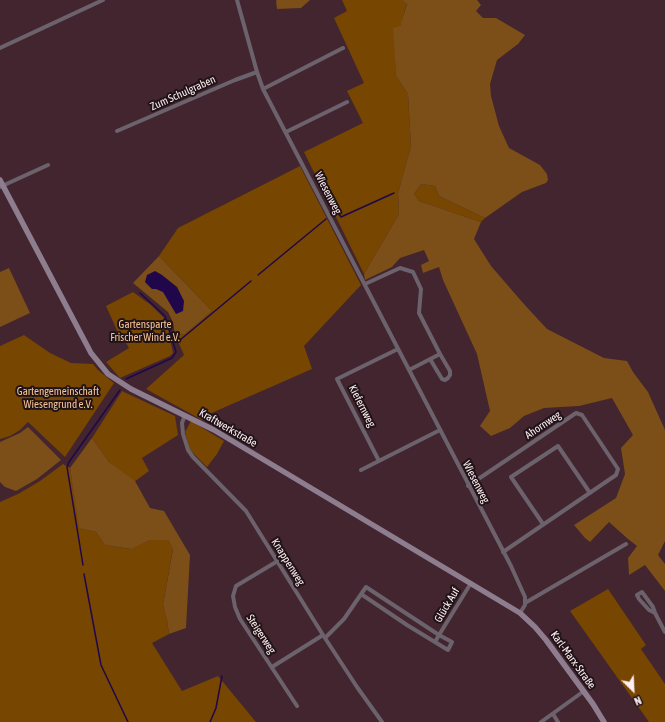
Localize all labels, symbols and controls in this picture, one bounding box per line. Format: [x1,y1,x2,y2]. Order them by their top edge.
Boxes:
street label: Zum Schulgraben [148,73,218,113]
street label: Wiesenweg [312,170,344,216]
park label: Gartensparte Frischer Wind e.V. [110,318,180,344]
street label: Kiefernweg [346,383,378,429]
park label: Gartengemeinschaft Wiesengrund e.V. [17,385,99,411]
street label: Kraftwerkstraße [197,406,259,450]
street label: Ahornweg [522,408,564,442]
street label: Wiesenweg [460,459,492,505]
street label: Knappenweg [268,536,308,588]
street label: Glück Auf [432,585,462,625]
street label: Steigerweg [243,612,279,656]
street label: Karl-Marx-Straße [548,629,598,691]
north arrow [613,670,653,710]
text: N [632,694,643,708]

